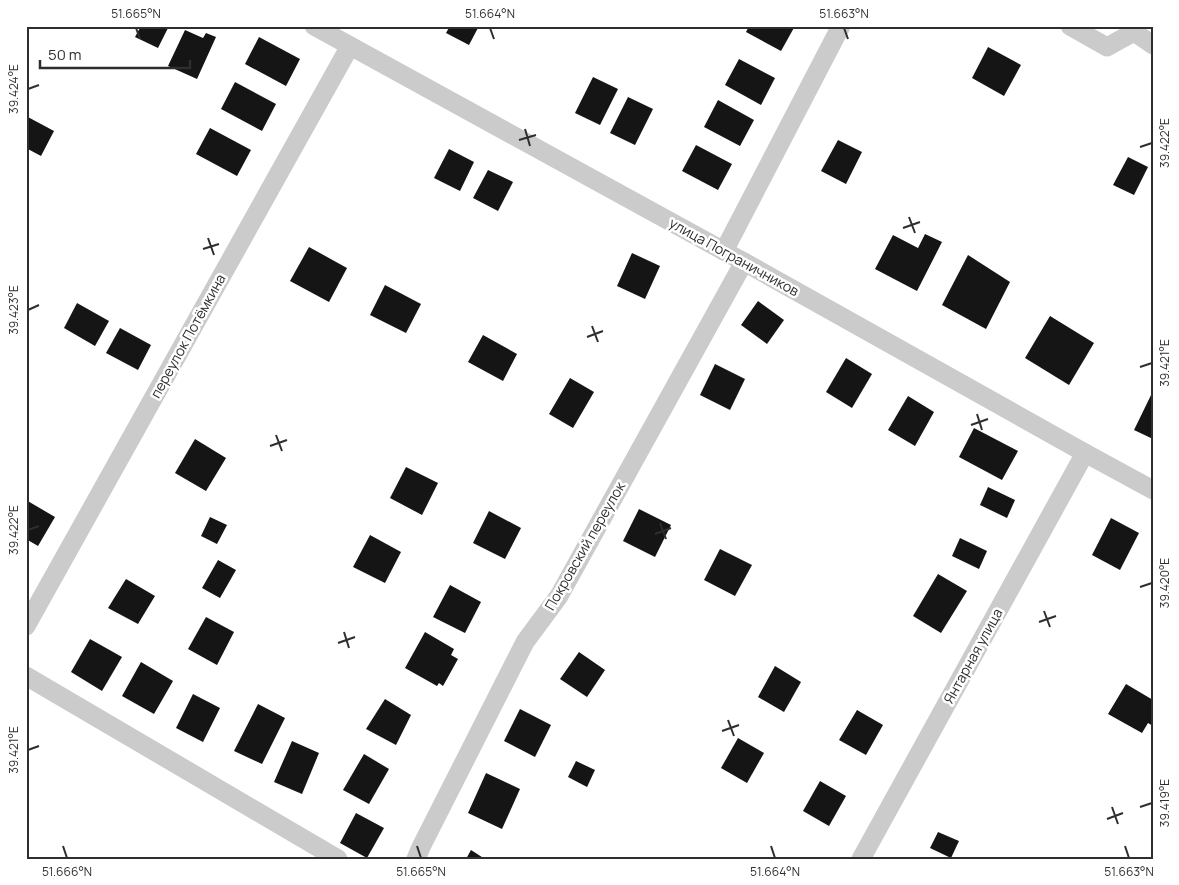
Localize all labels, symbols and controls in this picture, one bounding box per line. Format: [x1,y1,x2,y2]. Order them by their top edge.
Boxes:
text: 51.665°N [111,5,161,22]
text: 51.664°N [465,5,515,22]
text: 51.663°N [819,5,869,22]
scale bar [40,38,190,70]
text: 50 m [48,44,82,65]
text: 39.424°E [5,64,22,114]
text: 39.422°E [1156,118,1173,168]
street label: улица Пограничников [666,213,803,300]
street label: переулок Потёмкина [146,270,230,401]
text: 39.423°E [5,285,22,335]
text: 39.421°E [1156,339,1173,387]
street label: Покровский переулок [540,477,630,613]
text: 39.422°E [5,505,22,555]
text: 39.420°E [1156,558,1173,608]
street label: Янтарная улица [939,605,1007,707]
text: 39.421°E [5,726,22,774]
text: 39.419°E [1156,779,1173,827]
text: 51.666°N [42,863,92,880]
text: 51.665°N [396,863,446,880]
text: 51.664°N [750,863,800,880]
text: 51.663°N [1104,863,1154,880]

